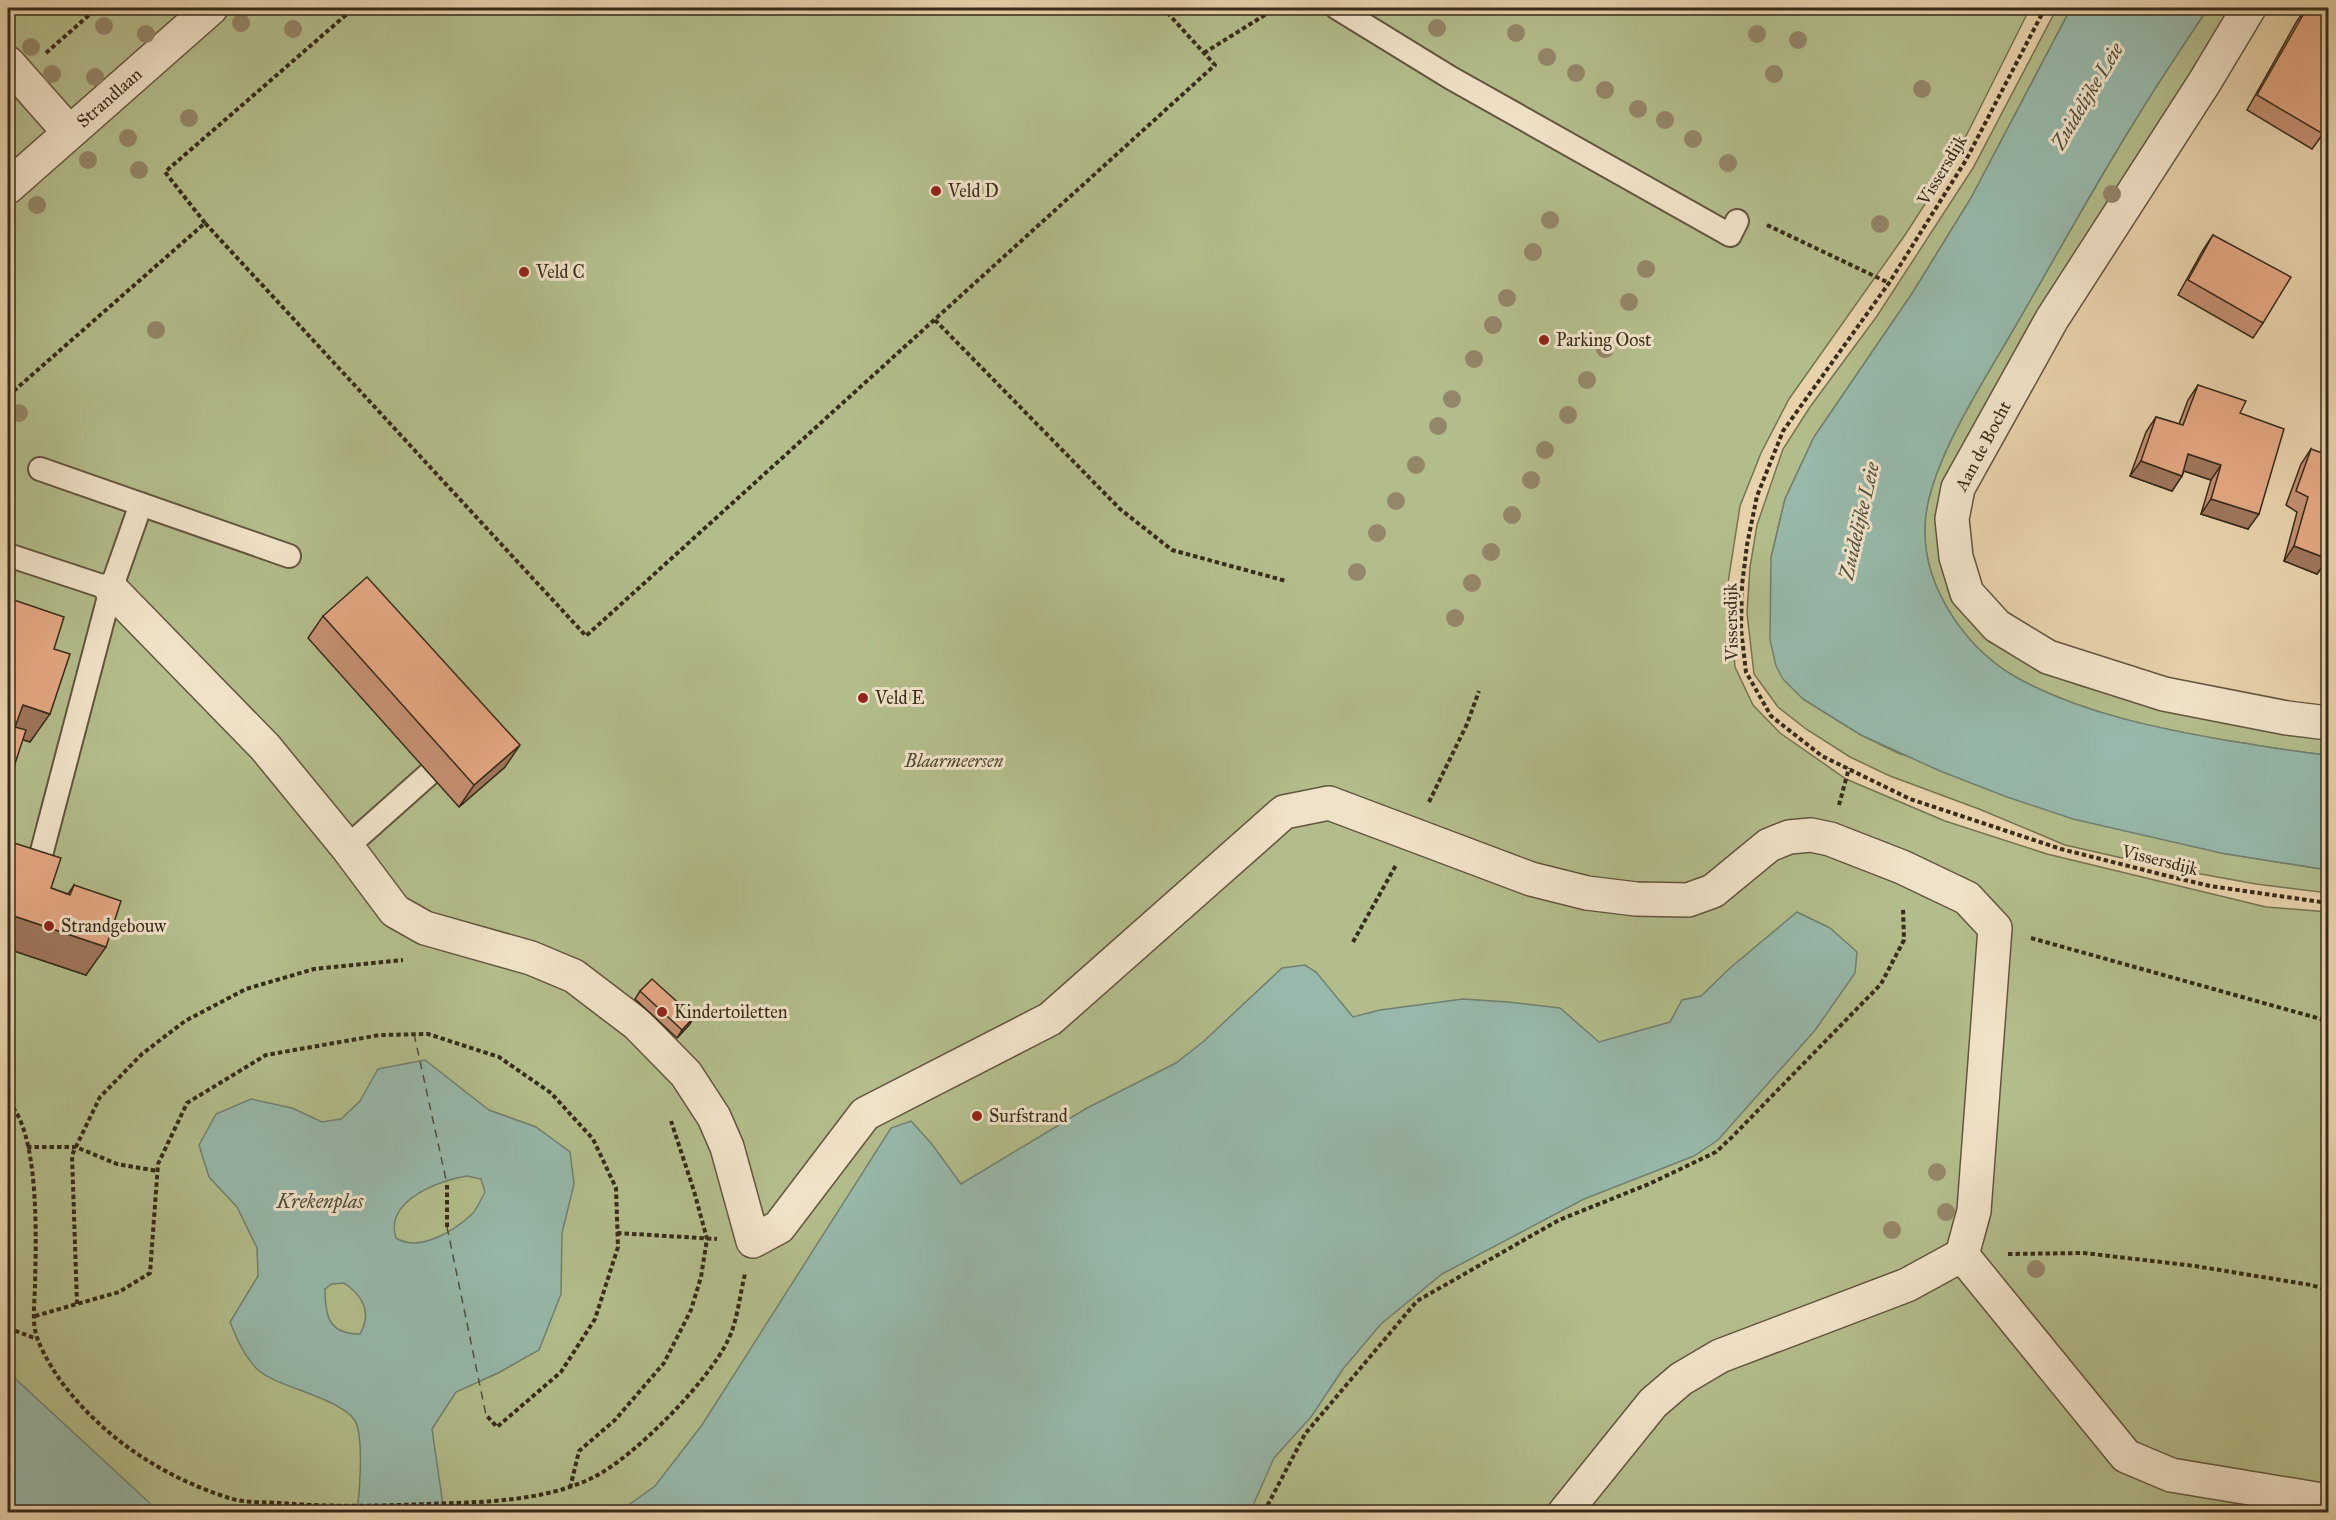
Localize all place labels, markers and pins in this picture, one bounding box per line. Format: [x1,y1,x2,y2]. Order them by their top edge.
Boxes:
place label: Veld D [947,180,999,202]
marker: Veld D [929,184,943,198]
place label: Veld C [535,261,585,283]
marker: Veld C [517,265,531,279]
place label: Parking Oost [1556,329,1652,352]
marker: Parking Oost [1537,333,1551,347]
place label: Veld E [874,687,924,709]
marker: Veld E [856,691,870,705]
place label: Strandgebouw [61,915,166,938]
marker: Strandgebouw [42,919,56,933]
place label: Kindertoiletten [674,1001,788,1023]
marker: Kindertoiletten [655,1005,669,1019]
place label: Surfstrand [989,1105,1068,1127]
marker: Surfstrand [970,1109,984,1123]

